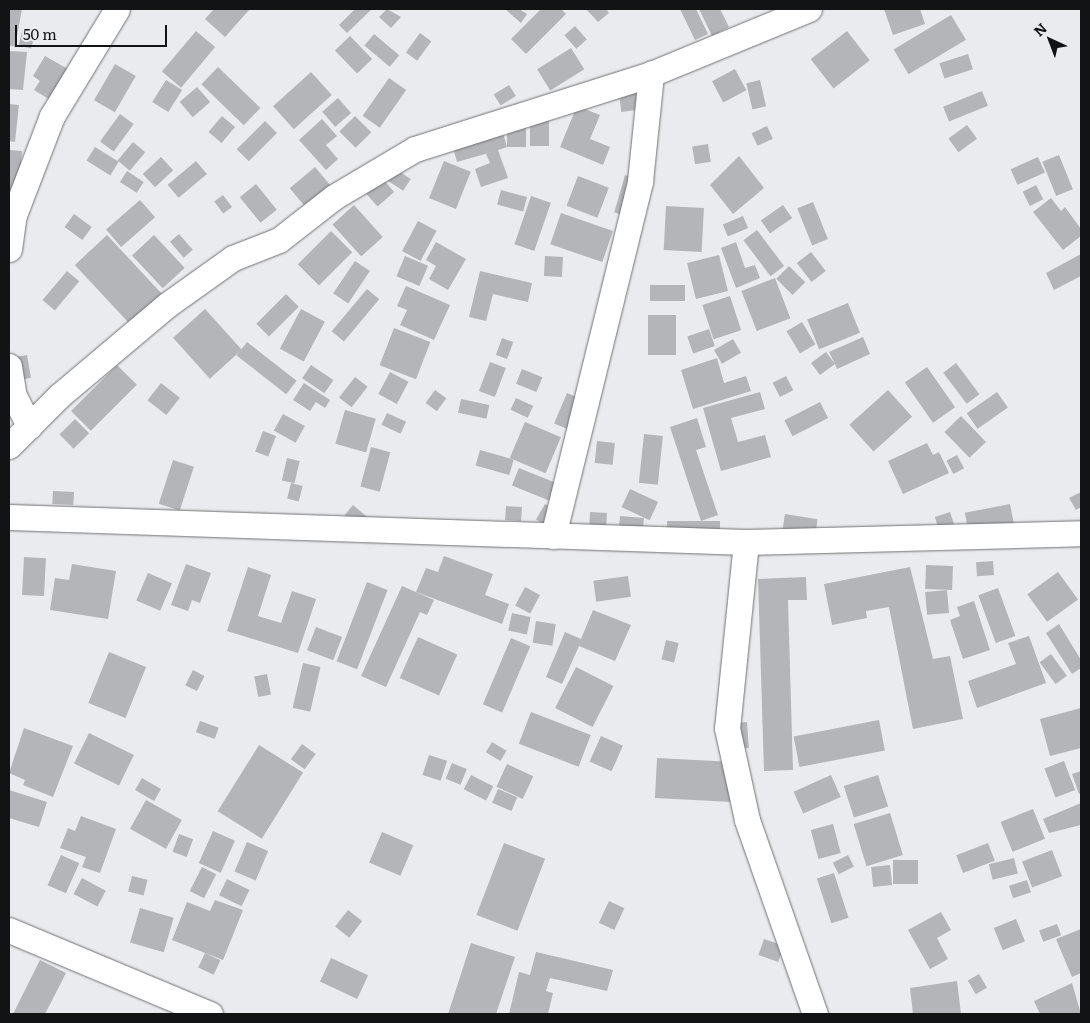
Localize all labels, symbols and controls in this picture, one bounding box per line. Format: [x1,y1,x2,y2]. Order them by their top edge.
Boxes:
scale bar [18,15,170,47]
north arrow [1025,15,1075,65]
text: N [1029,18,1051,40]
text: 50 m [23,22,57,45]

